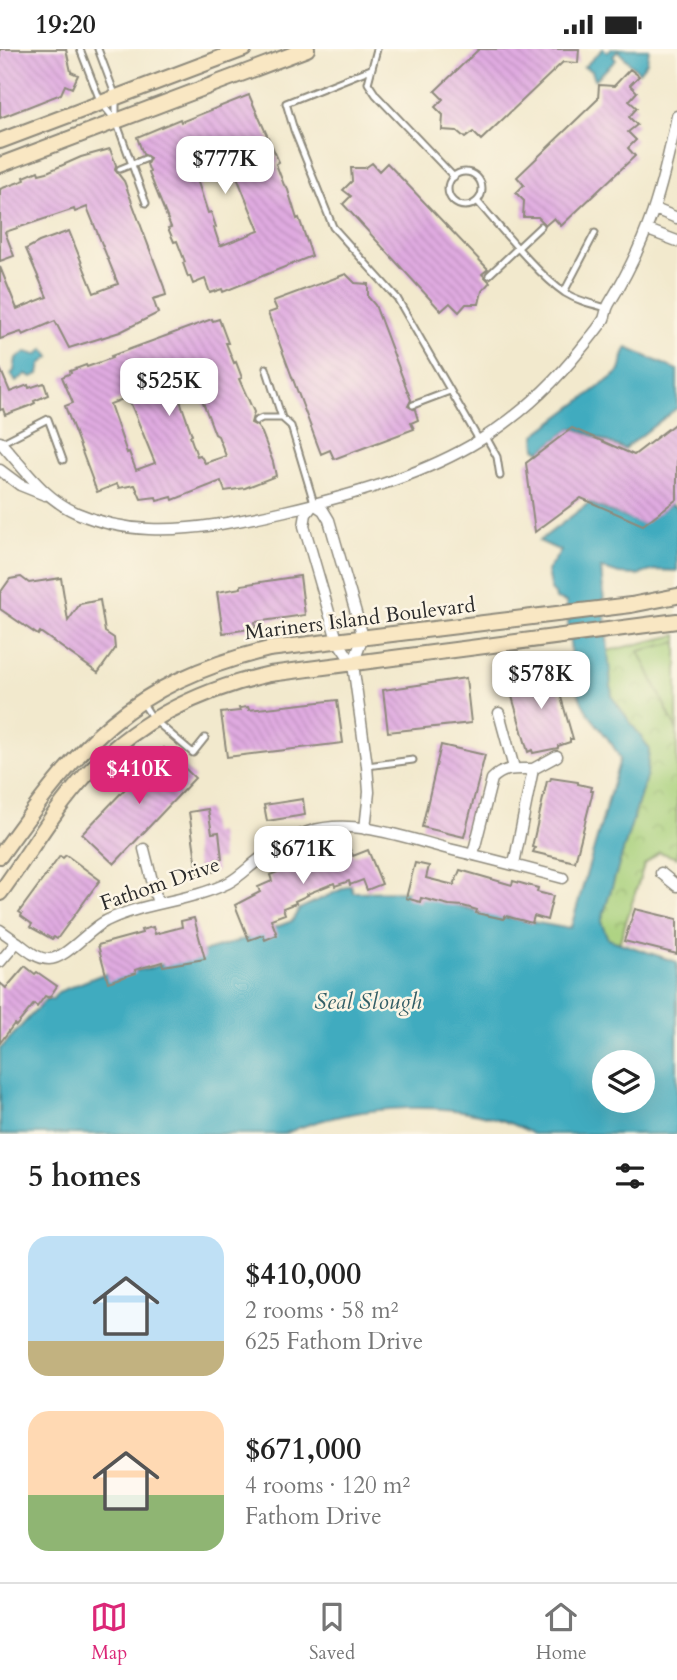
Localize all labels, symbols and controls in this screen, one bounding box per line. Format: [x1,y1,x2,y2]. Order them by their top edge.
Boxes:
text: 19:20 [35,7,96,42]
pin: $777K [176,137,274,196]
text: $777K [192,143,258,174]
pin: $525K [120,359,218,418]
text: $525K [136,365,202,396]
street label: Mariners Island Boulevard [243,590,477,648]
pin: $578K [492,651,590,711]
text: $578K [508,658,574,689]
pin: $410K [90,747,188,806]
text: $410K [106,753,172,784]
pin: $671K [254,827,352,886]
text: $671K [270,833,336,864]
street label: Fathom Drive [96,850,224,918]
water label: Seal Slough [314,986,422,1017]
map controls [592,1050,655,1113]
button: layers [592,1050,655,1113]
text: 5 homes [28,1156,141,1197]
icon: filters [611,1157,649,1195]
text: $410,000 [245,1254,361,1295]
icon: home [84,1264,168,1348]
text: 2 rooms · 58 m² [245,1295,398,1326]
text: 625 Fathom Drive [245,1326,423,1357]
text: $671,000 [245,1429,361,1470]
icon: home [84,1439,168,1523]
text: 4 rooms · 120 m² [245,1470,410,1501]
text: Fathom Drive [245,1501,382,1532]
tab: Map [90,1598,128,1666]
tab: Saved [309,1598,355,1666]
tab: Home [536,1598,587,1666]

